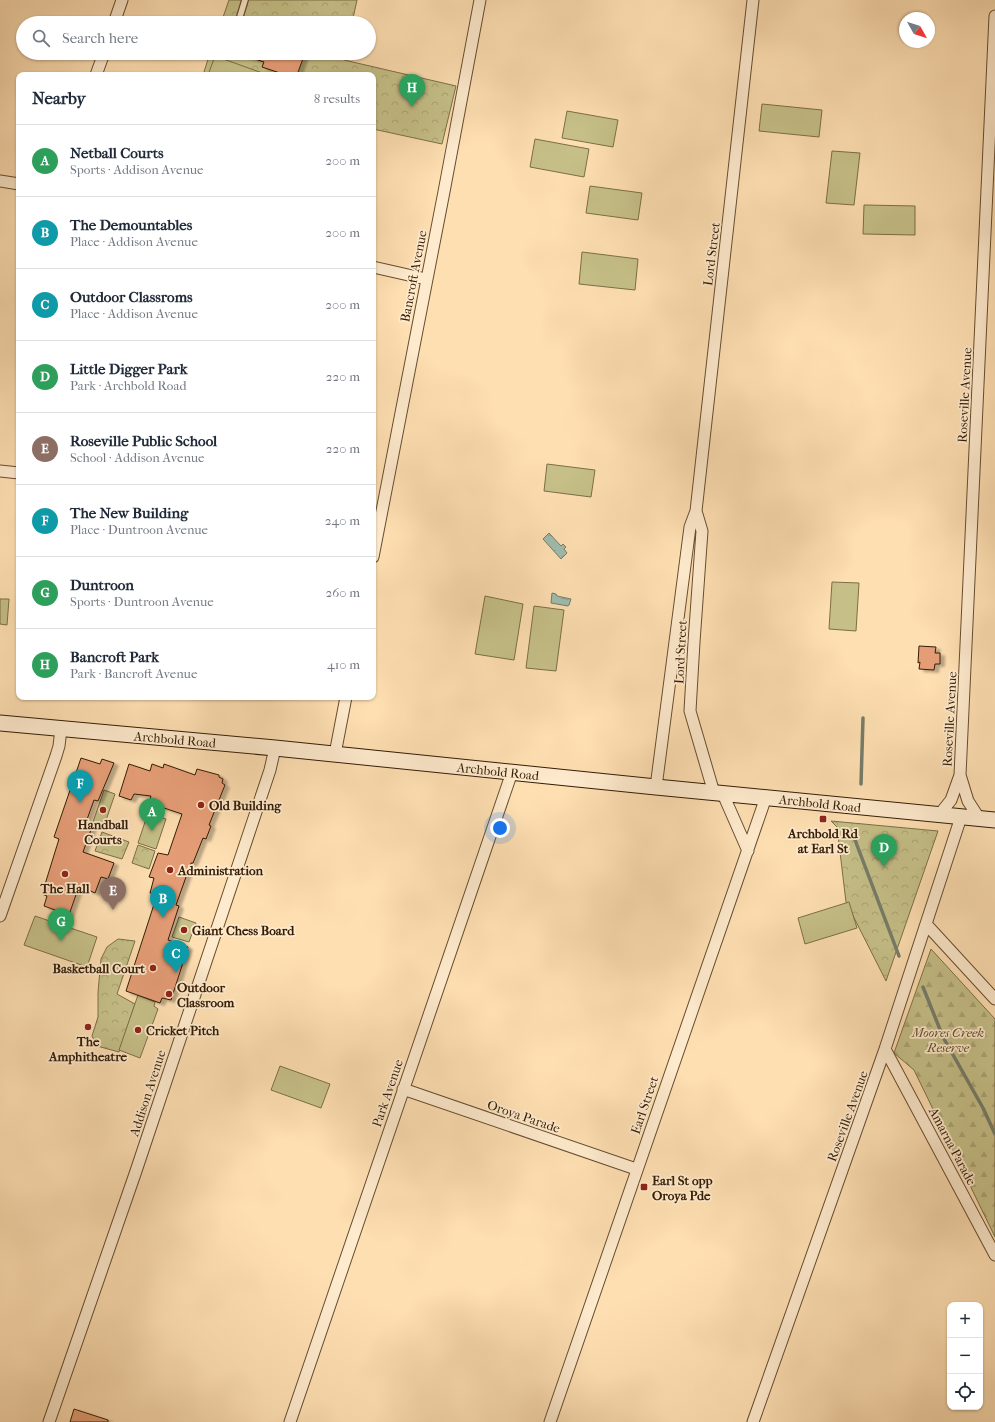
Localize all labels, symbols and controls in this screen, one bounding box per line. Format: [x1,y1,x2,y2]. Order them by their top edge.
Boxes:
north arrow [899,12,935,48]
search box [16,16,376,60]
icon: search [30,27,52,49]
text: Search here [62,29,138,47]
pin: H [399,74,425,107]
text: Nearby [32,88,86,108]
text: 8 results [314,91,360,106]
text: Netball Courts [70,144,164,162]
text: A [41,153,49,168]
text: 200 m [325,153,360,168]
text: Sports · Addison Avenue [70,162,204,177]
text: The Demountables [70,216,192,234]
street label: Lord Street [700,221,723,287]
text: B [41,225,49,240]
text: 200 m [325,225,360,240]
street label: Bancroft Avenue [397,228,430,323]
text: Place · Addison Avenue [70,234,198,249]
text: Outdoor Classroms [70,288,193,306]
text: C [41,297,49,312]
text: 200 m [325,297,360,312]
text: Place · Addison Avenue [70,306,198,321]
street label: Roseville Avenue [955,346,975,443]
text: Little Digger Park [70,360,187,378]
text: D [40,369,50,384]
text: 220 m [326,369,360,384]
text: Park · Archbold Road [70,378,186,393]
text: Roseville Public School [70,432,217,450]
text: E [41,441,49,456]
text: 220 m [326,441,360,456]
text: School · Addison Avenue [70,450,205,465]
text: The New Building [70,504,188,522]
text: F [42,513,48,528]
text: 240 m [325,513,360,528]
text: Place · Duntroon Avenue [70,522,208,537]
text: Duntroon [70,576,134,594]
text: G [40,585,50,600]
text: 260 m [326,585,360,600]
text: Sports · Duntroon Avenue [70,594,214,609]
street label: Lord Street [671,619,690,684]
text: Bancroft Park [70,648,159,666]
text: H [40,657,50,672]
text: 410 m [327,657,360,672]
text: Park · Bancroft Avenue [70,666,197,681]
street label: Roseville Avenue [940,670,960,767]
street label: Archbold Road [132,728,218,751]
street label: Archbold Road [455,760,541,783]
pin: F [67,770,93,803]
street label: Archbold Road [777,792,863,815]
pin: A [139,798,165,831]
place label: Old Building [209,798,282,814]
marker: Old Building [196,800,206,810]
marker: Handball Courts [98,805,108,815]
marker: Archbold Rd at Earl St [818,814,828,824]
place label: Handball Courts [78,817,129,847]
your location [490,818,510,838]
place label: Archbold Rd at Earl St [787,826,859,856]
pin: D [871,834,897,867]
place label: Administration [177,863,263,878]
marker: Administration [165,865,175,875]
marker: The Hall [60,869,70,879]
pin: E [100,877,126,910]
place label: The Hall [40,881,90,896]
pin: B [150,885,176,918]
pin: G [48,908,74,941]
place label: Giant Chess Board [192,923,295,938]
marker: Giant Chess Board [179,925,189,935]
pin: C [163,940,189,973]
place label: Basketball Court [53,961,145,976]
marker: Basketball Court [148,963,158,973]
place label: Outdoor Classroom [177,980,235,1010]
marker: Outdoor Classroom [164,989,174,999]
marker: The Amphitheatre [83,1022,93,1032]
place label: Cricket Pitch [146,1023,220,1038]
marker: Cricket Pitch [133,1025,143,1035]
park label: Moores Creek Reserve [911,1025,984,1055]
place label: The Amphitheatre [48,1034,128,1065]
street label: Addison Avenue [126,1047,169,1139]
street label: Park Avenue [369,1057,406,1129]
street label: Roseville Avenue [824,1068,871,1164]
street label: Earl Street [628,1074,661,1136]
street label: Oroya Parade [485,1097,563,1136]
street label: Amarna Parade [925,1104,980,1188]
place label: Earl St opp Oroya Pde [652,1173,713,1204]
marker: Earl St opp Oroya Pde [639,1182,649,1192]
map controls [947,1302,983,1410]
button: + [947,1302,983,1338]
button: − [947,1338,983,1374]
button: locate [947,1374,983,1410]

